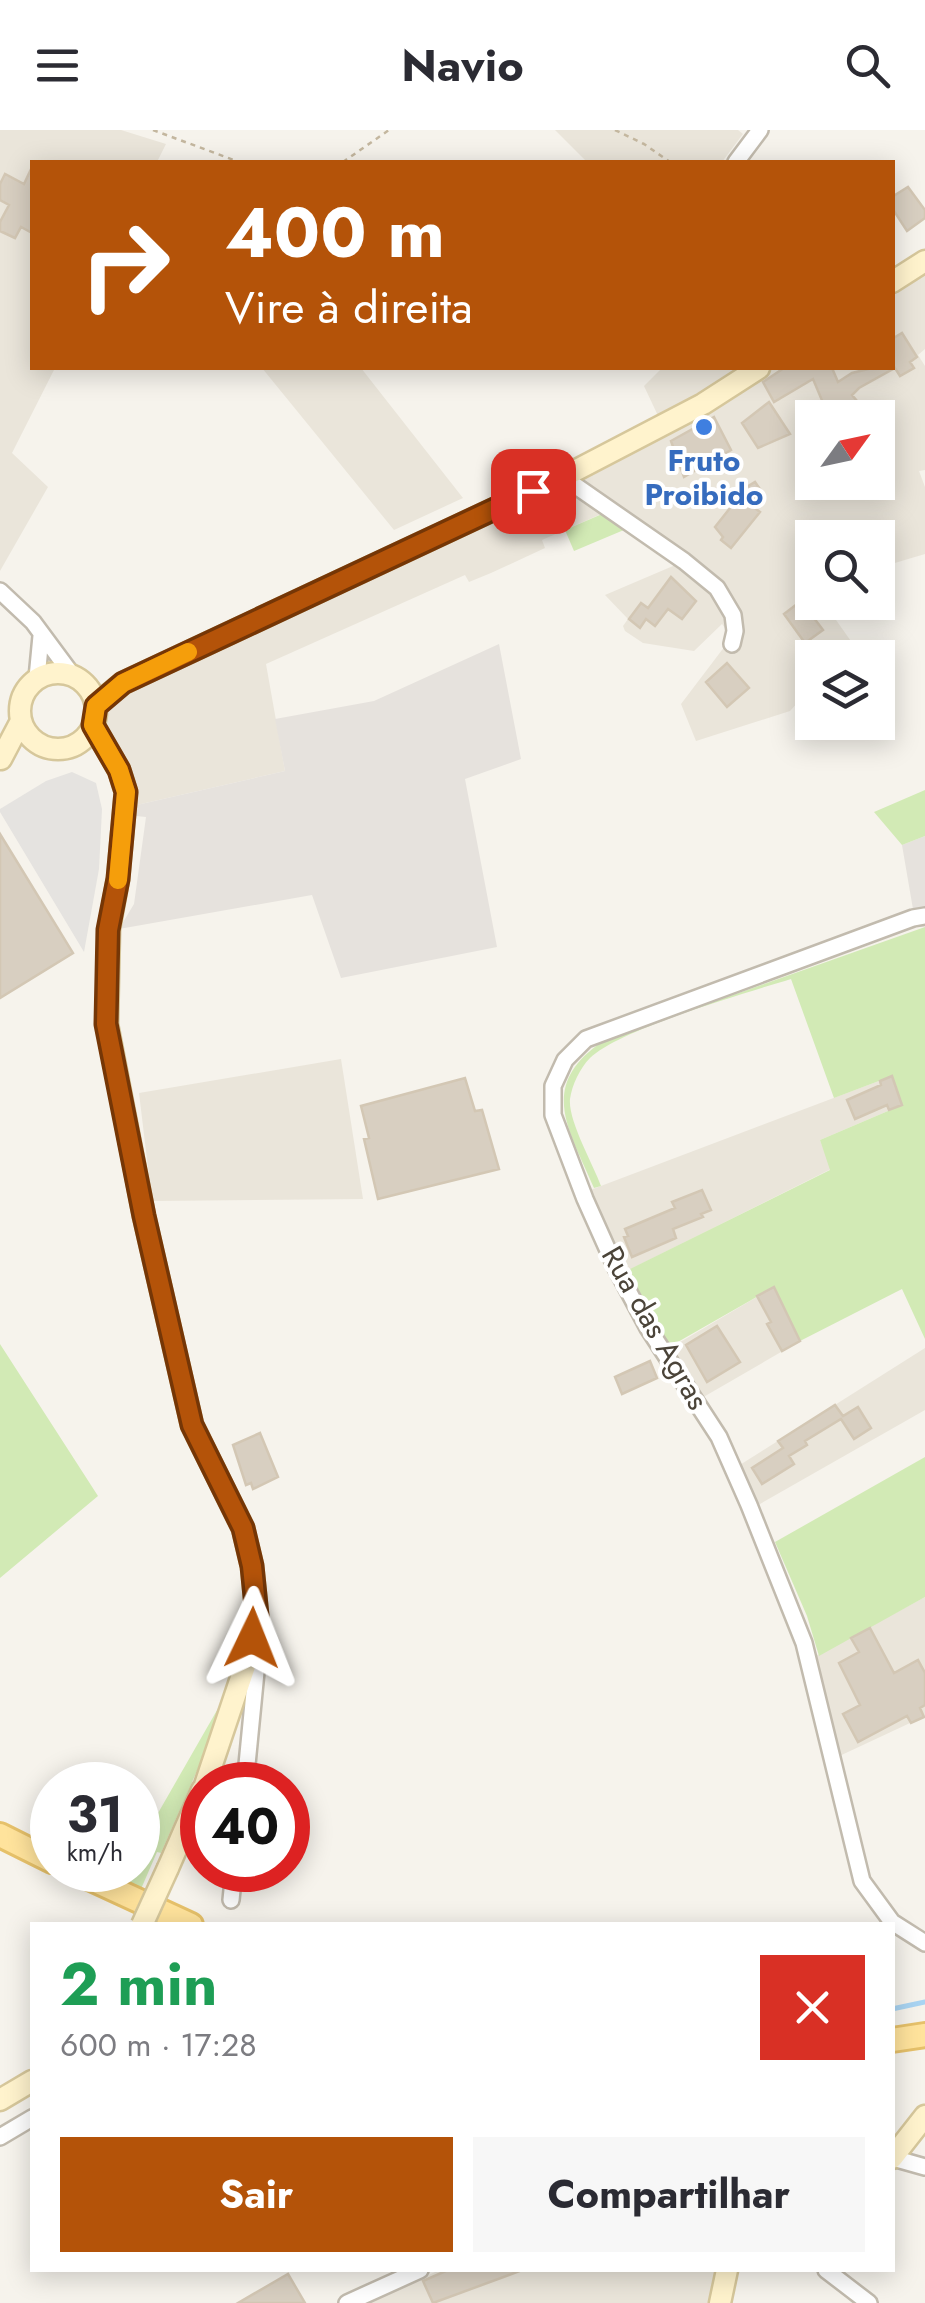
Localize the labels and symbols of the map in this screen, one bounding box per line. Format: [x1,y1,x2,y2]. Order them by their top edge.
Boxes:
north arrow [795,400,895,500]
marker: Fruto Proibido [693,416,715,438]
place label: Fruto Proibido [645,439,763,516]
pin [491,449,576,534]
street label: Rua das Agras [591,1238,720,1417]
position arrow [200,1586,304,1690]
speed limit sign: 40 [180,1762,310,1892]

